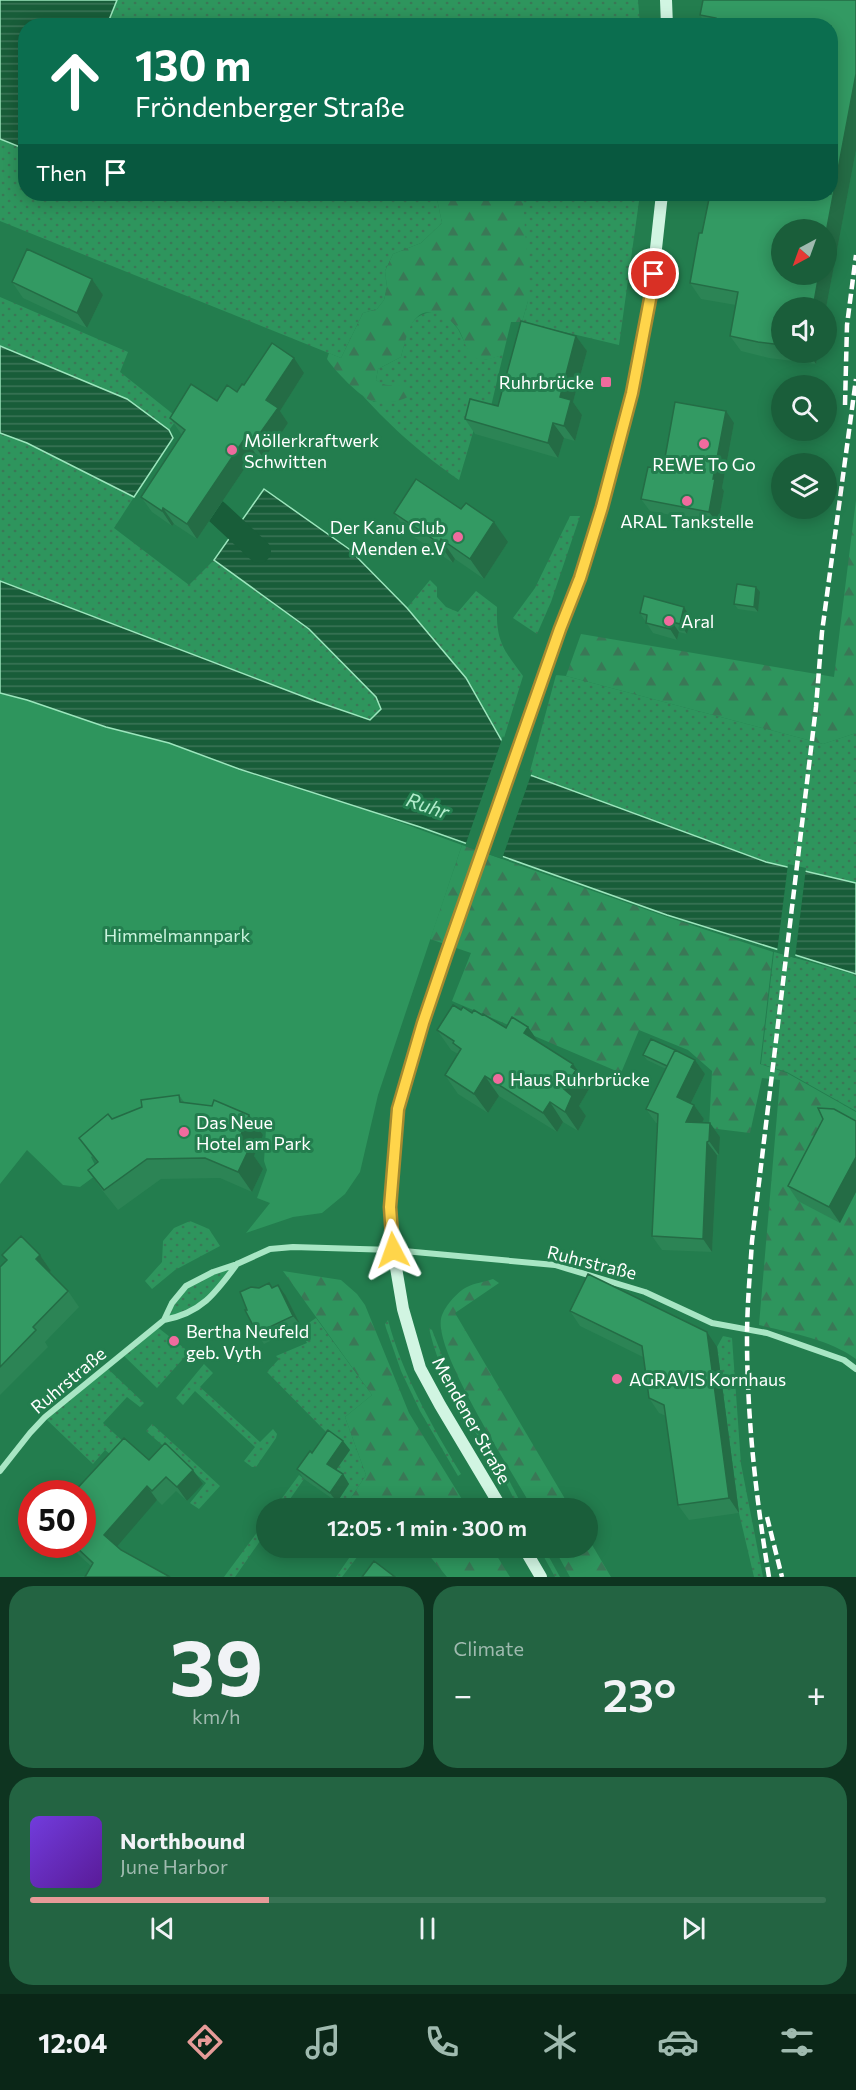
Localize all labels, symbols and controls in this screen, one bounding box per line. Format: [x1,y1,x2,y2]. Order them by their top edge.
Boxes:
text: 130 m [135,38,251,90]
icon: ahead [36,42,114,120]
text: Fröndenberger Straße [135,90,405,123]
icon: arrive [99,156,132,189]
text: Then [36,159,87,186]
north arrow [771,219,837,285]
map controls [771,219,837,519]
pin [628,248,679,299]
icon: arrive [637,257,670,290]
button: sound [771,297,837,363]
place label: Ruhrbrücke [499,371,594,393]
marker: Ruhrbrücke [599,375,613,389]
button: search [771,375,837,441]
place label: Möllerkraftwerk Schwitten [244,429,379,472]
marker: REWE To Go [697,437,711,451]
marker: Möllerkraftwerk Schwitten [225,443,239,457]
place label: REWE To Go [652,453,756,475]
button: layers [771,453,837,519]
marker: ARAL Tankstelle [680,494,694,508]
place label: ARAL Tankstelle [620,510,754,532]
place label: Der Kanu Club Menden e.V [330,516,446,559]
marker: Der Kanu Club Menden e.V [451,530,465,544]
place label: Aral [681,610,714,632]
marker: Aral [662,614,676,628]
water label: Ruhr [403,787,454,824]
park label: Himmelmannpark [104,924,250,946]
place label: Haus Ruhrbrücke [510,1068,650,1090]
marker: Haus Ruhrbrücke [491,1072,505,1086]
place label: Das Neue Hotel am Park [196,1111,311,1154]
marker: Das Neue Hotel am Park [177,1125,191,1139]
position arrow [361,1218,425,1282]
street label: Ruhrstraße [545,1240,639,1284]
place label: Bertha Neufeld geb. Vyth [186,1320,309,1363]
marker: Bertha Neufeld geb. Vyth [167,1334,181,1348]
street label: Ruhrstraße [26,1342,110,1418]
street label: Mendener Straße [428,1353,516,1487]
place label: AGRAVIS Kornhaus [629,1368,786,1390]
marker: AGRAVIS Kornhaus [610,1372,624,1386]
speed limit sign: 50 [18,1480,96,1558]
text: 12:05 · 1 min · 300 m [327,1514,527,1541]
text: 39 [169,1617,263,1712]
text: Climate [454,1636,524,1660]
text: 23° [603,1666,676,1721]
text: − [454,1673,472,1714]
text: + [807,1673,826,1714]
text: km/h [192,1704,241,1728]
text: Northbound [120,1827,245,1854]
text: June Harbor [120,1854,228,1878]
icon: previous [146,1912,179,1945]
icon: pause [411,1912,444,1945]
icon: next [677,1912,710,1945]
icon: directions [184,2021,226,2063]
icon: music [302,2021,344,2063]
icon: phone [421,2021,463,2063]
icon: climate [539,2021,581,2063]
icon: car [657,2021,699,2063]
icon: filters [776,2021,818,2063]
text: 12:04 [38,2026,107,2059]

